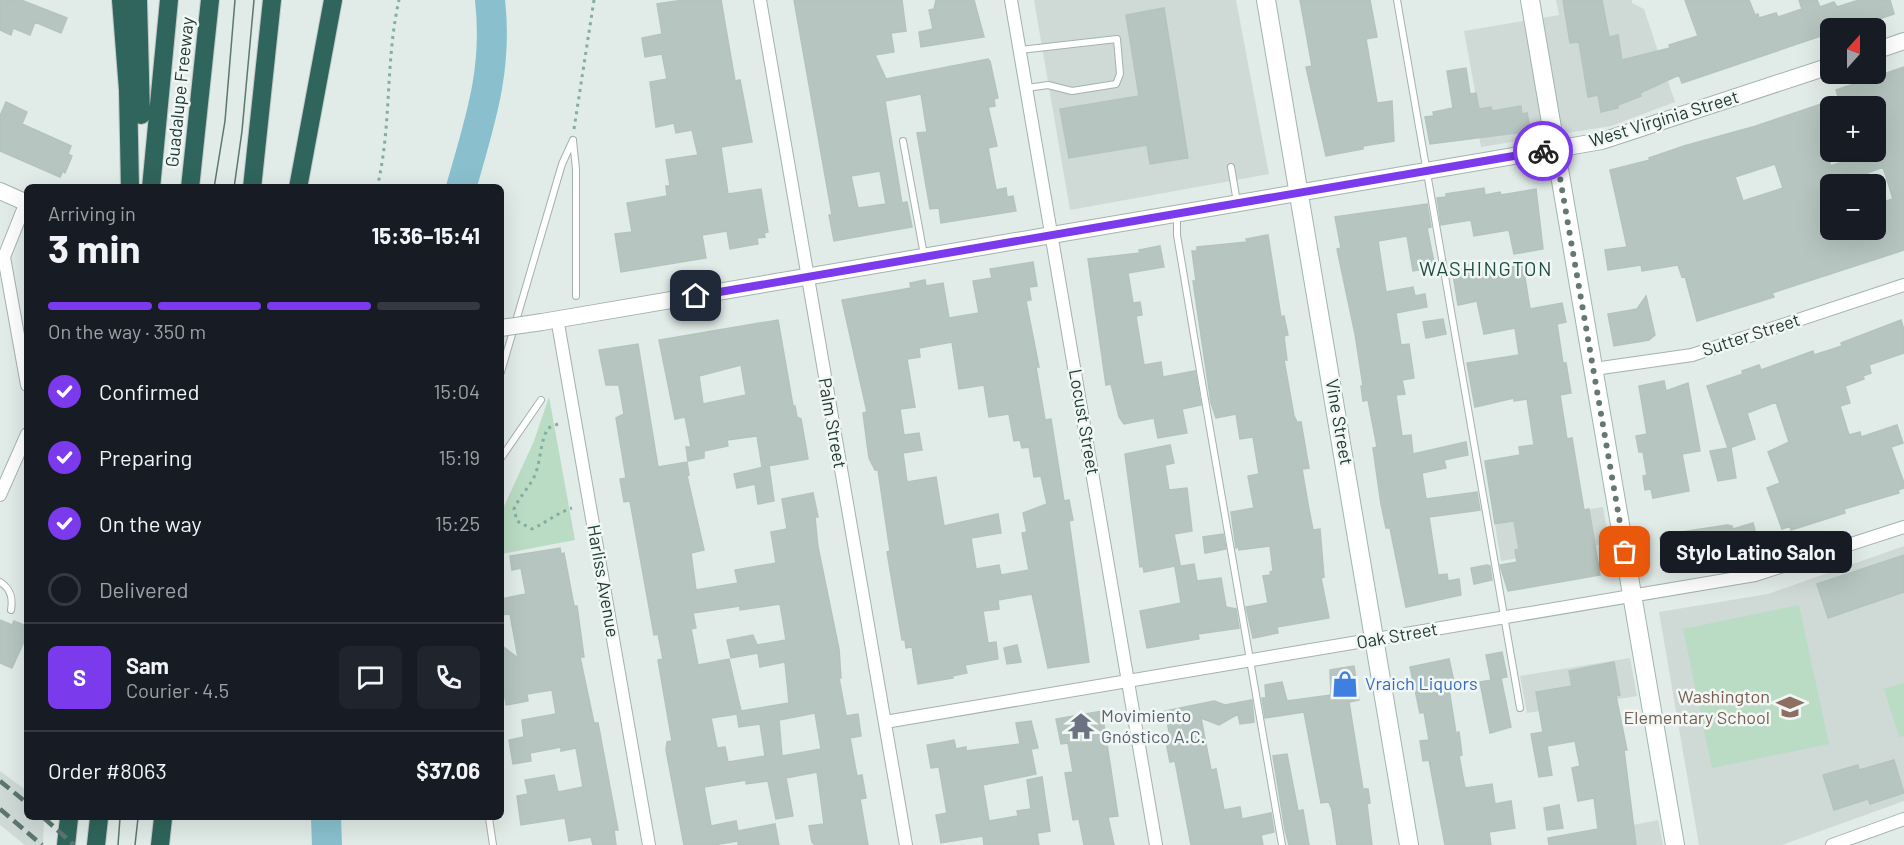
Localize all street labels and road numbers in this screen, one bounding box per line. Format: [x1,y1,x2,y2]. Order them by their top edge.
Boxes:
street label: Guadalupe Freeway [160,16,198,168]
street label: West Virginia Street [1586,85,1741,151]
street label: Sutter Street [1699,308,1803,360]
street label: Locust Street [1065,367,1105,476]
street label: Palm Street [814,376,852,470]
street label: Vine Street [1322,377,1358,467]
street label: Harliss Avenue [583,523,625,639]
street label: Oak Street [1355,617,1439,653]

